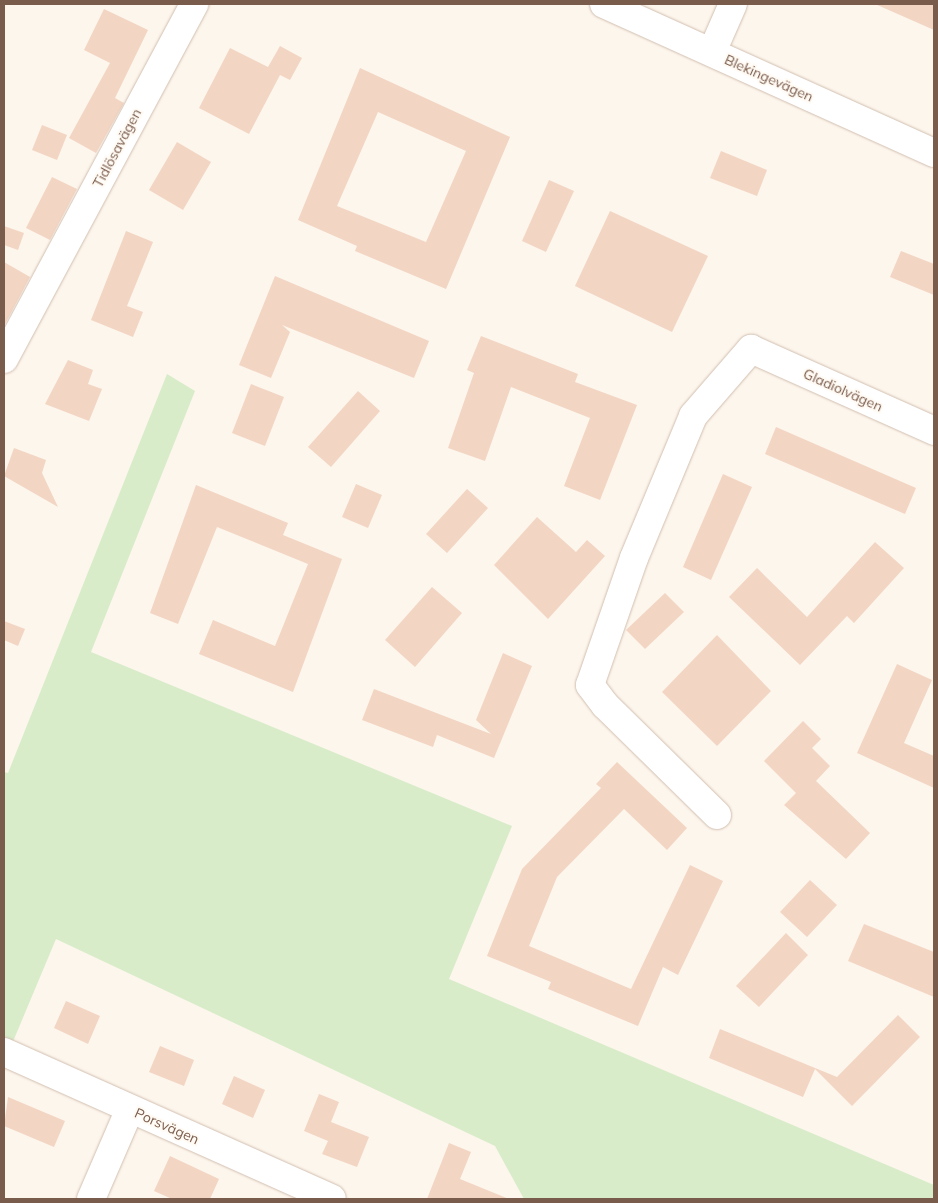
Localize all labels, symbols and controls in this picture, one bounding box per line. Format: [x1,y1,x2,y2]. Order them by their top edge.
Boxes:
street label: Blekingevägen [722,51,816,105]
street label: Tidlösavägen [89,106,145,190]
street label: Gladiolvägen [801,365,885,415]
street label: Porsvägen [132,1104,202,1148]

